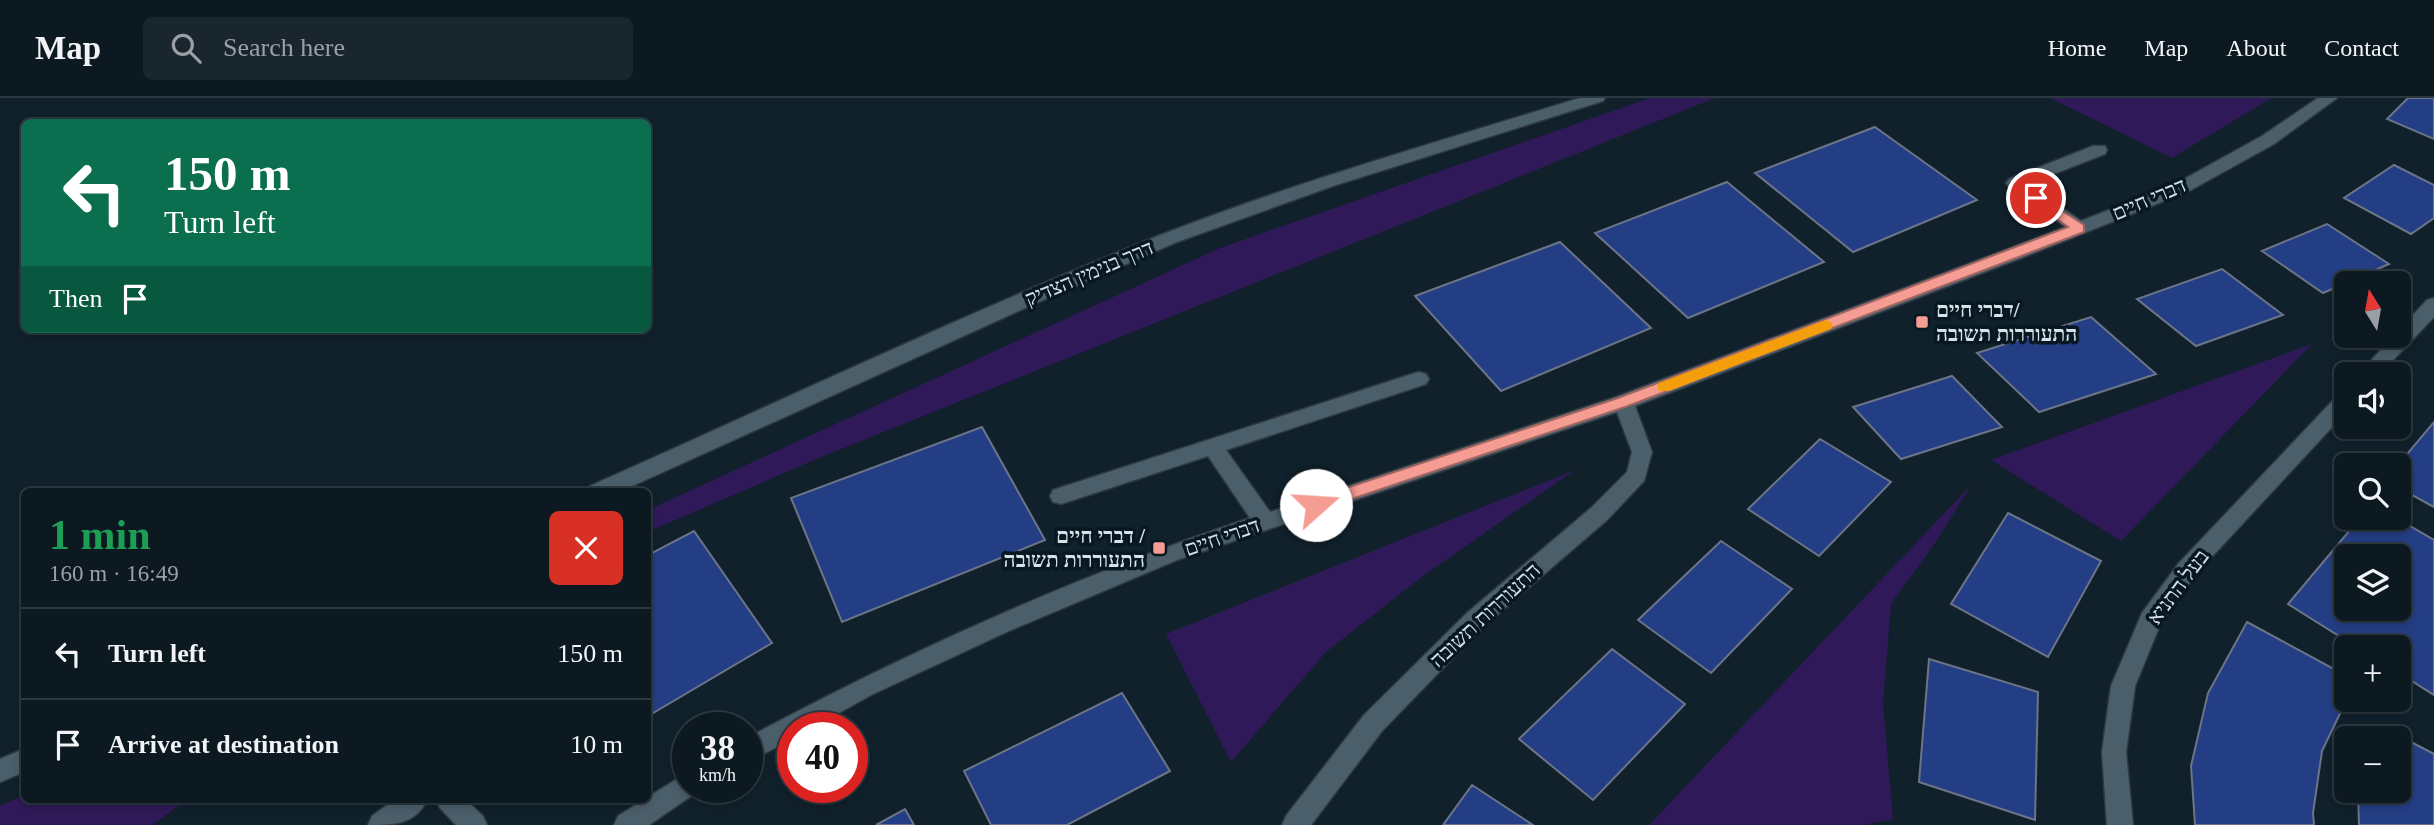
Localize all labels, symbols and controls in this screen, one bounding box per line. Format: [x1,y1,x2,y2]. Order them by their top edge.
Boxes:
search box [143,17,633,80]
icon: search [167,29,205,67]
text: Map [35,30,101,66]
text: Search here [223,33,345,62]
text: Home [2048,35,2106,61]
text: Map [2144,35,2188,61]
text: About [2226,35,2286,61]
text: Contact [2324,35,2399,61]
text: 150 m [164,146,291,201]
icon: left [49,147,140,238]
pin [2006,168,2066,228]
street label: דברי חיים [2108,173,2190,225]
icon: arrive [2017,179,2055,217]
text: Turn left [164,204,276,240]
street label: דרך בנימין הצדיק [1021,235,1157,311]
north arrow [2334,271,2412,348]
map controls [2334,271,2411,803]
icon: arrive [116,280,154,318]
text: Then [49,284,102,313]
place label: דברי חיים/ התעוררות תשובה [1936,298,2077,346]
marker: דברי חיים/ התעוררות תשובה [1914,314,1930,330]
button: sound [2334,362,2411,439]
button: search [2334,453,2411,530]
position arrow [1279,468,1353,542]
button: close [549,511,623,585]
text: 1 min [49,512,151,558]
street label: דברי חיים [1181,513,1263,561]
place label: דברי חיים / התעוררות תשובה [1004,524,1146,572]
marker: דברי חיים / התעוררות תשובה [1151,540,1167,556]
button: layers [2334,544,2411,621]
street label: בעל התניא [2142,545,2214,629]
street label: התעוררות תשובה [1425,558,1545,672]
text: 160 m · 16:49 [49,561,179,586]
icon: left [49,635,87,673]
button: + [2334,635,2411,712]
text: Turn left [108,639,206,668]
text: 150 m [557,639,623,668]
speed limit sign: 40 [777,712,868,803]
icon: arrive [49,726,87,764]
button: − [2334,726,2411,803]
text: 38 [700,729,735,768]
text: Arrive at destination [108,730,339,759]
text: 10 m [570,730,623,759]
text: km/h [699,765,736,785]

